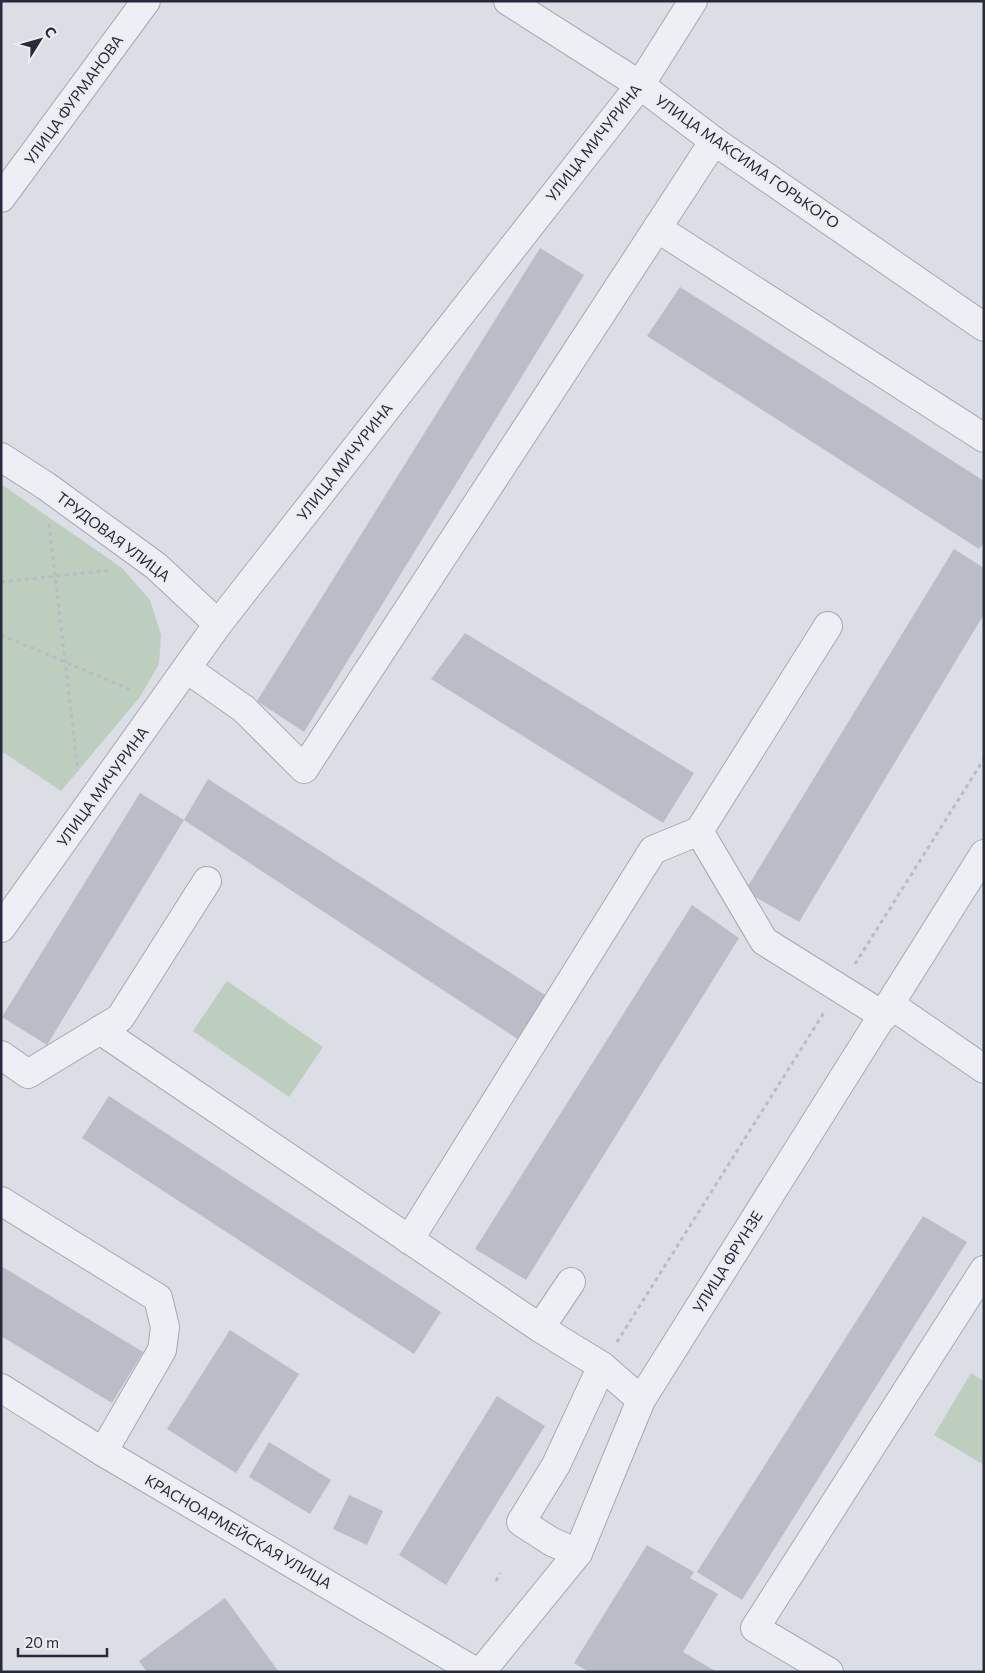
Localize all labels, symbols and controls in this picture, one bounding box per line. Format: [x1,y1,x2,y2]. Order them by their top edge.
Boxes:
north arrow [15,15,65,65]
text: С [41,23,60,41]
street label: УЛИЦА ФУРМАНОВА [20,31,126,168]
street label: УЛИЦА МИЧУРИНА [542,80,645,205]
street label: УЛИЦА МАКСИМА ГОРЬКОГО [652,91,843,232]
street label: УЛИЦА МИЧУРИНА [293,399,396,524]
street label: ТРУДОВАЯ УЛИЦА [53,488,174,585]
street label: УЛИЦА МИЧУРИНА [53,723,152,850]
street label: УЛИЦА ФРУНЗЕ [689,1207,766,1316]
street label: КРАСНОАРМЕЙСКАЯ УЛИЦА [142,1470,335,1592]
scale bar [18,1626,106,1658]
text: 20 m [25,1633,59,1651]

